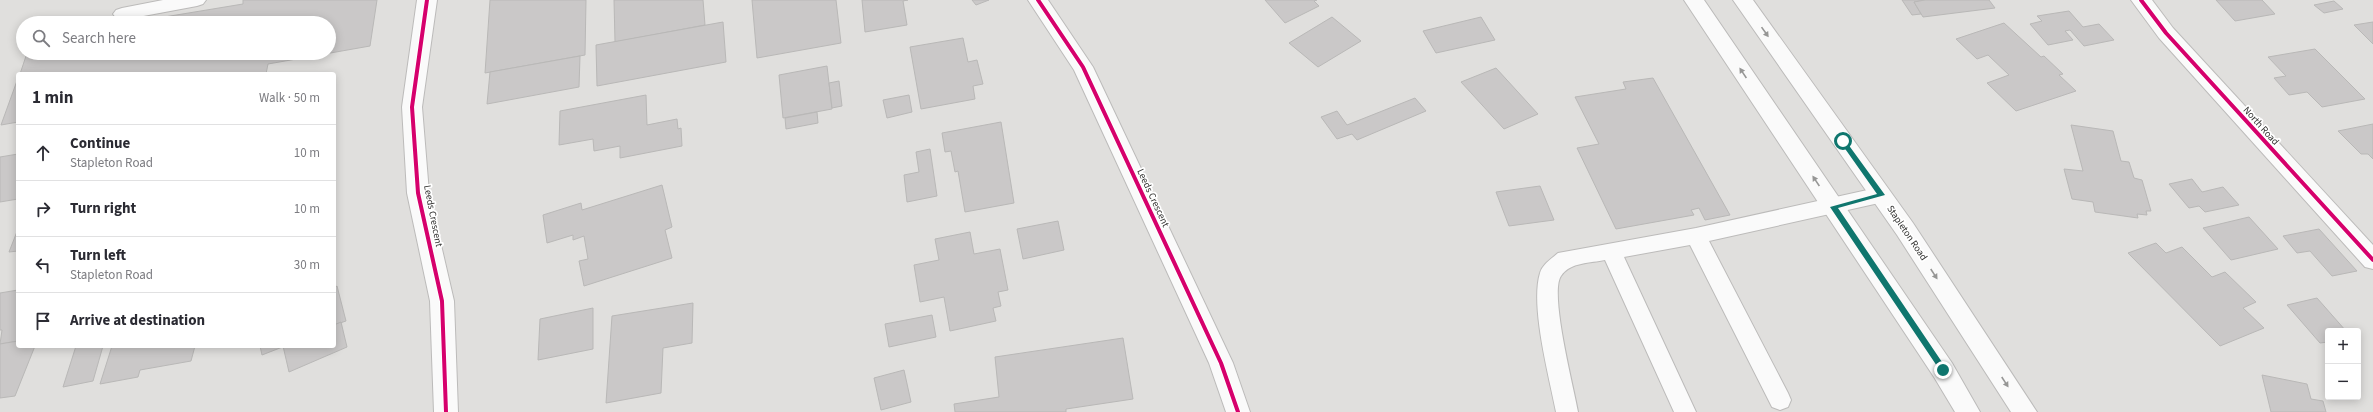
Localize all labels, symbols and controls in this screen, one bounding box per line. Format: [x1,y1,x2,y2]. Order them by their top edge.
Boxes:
search box [16,16,336,60]
one-way arrow [1761,26,1769,37]
icon: search [30,27,52,49]
text: Search here [62,28,136,49]
one-way arrow [1739,68,1747,78]
text: 1 min [32,86,73,110]
text: Walk · 50 m [259,89,320,107]
street label: North Road [2240,104,2282,148]
route start [1834,132,1852,150]
text: Continue [70,133,130,154]
icon: ahead [32,142,54,164]
text: 10 m [294,144,320,162]
text: Stapleton Road [70,154,153,172]
street label: Leeds Crescent [1133,167,1173,230]
one-way arrow [1812,176,1820,186]
street label: Leeds Crescent [420,184,446,249]
icon: right [32,198,54,220]
text: Turn right [70,198,136,219]
text: 10 m [294,200,320,218]
street label: Stapleton Road [1883,203,1931,263]
text: Turn left [70,245,126,266]
icon: left [32,254,54,276]
text: 30 m [294,256,320,274]
text: Stapleton Road [70,266,153,284]
one-way arrow [1931,268,1938,279]
icon: arrive [32,310,54,332]
text: Arrive at destination [70,310,205,331]
map controls [2325,328,2361,400]
button: + [2325,328,2361,364]
route end [1934,361,1952,379]
button: − [2325,364,2361,400]
one-way arrow [2002,377,2009,388]

